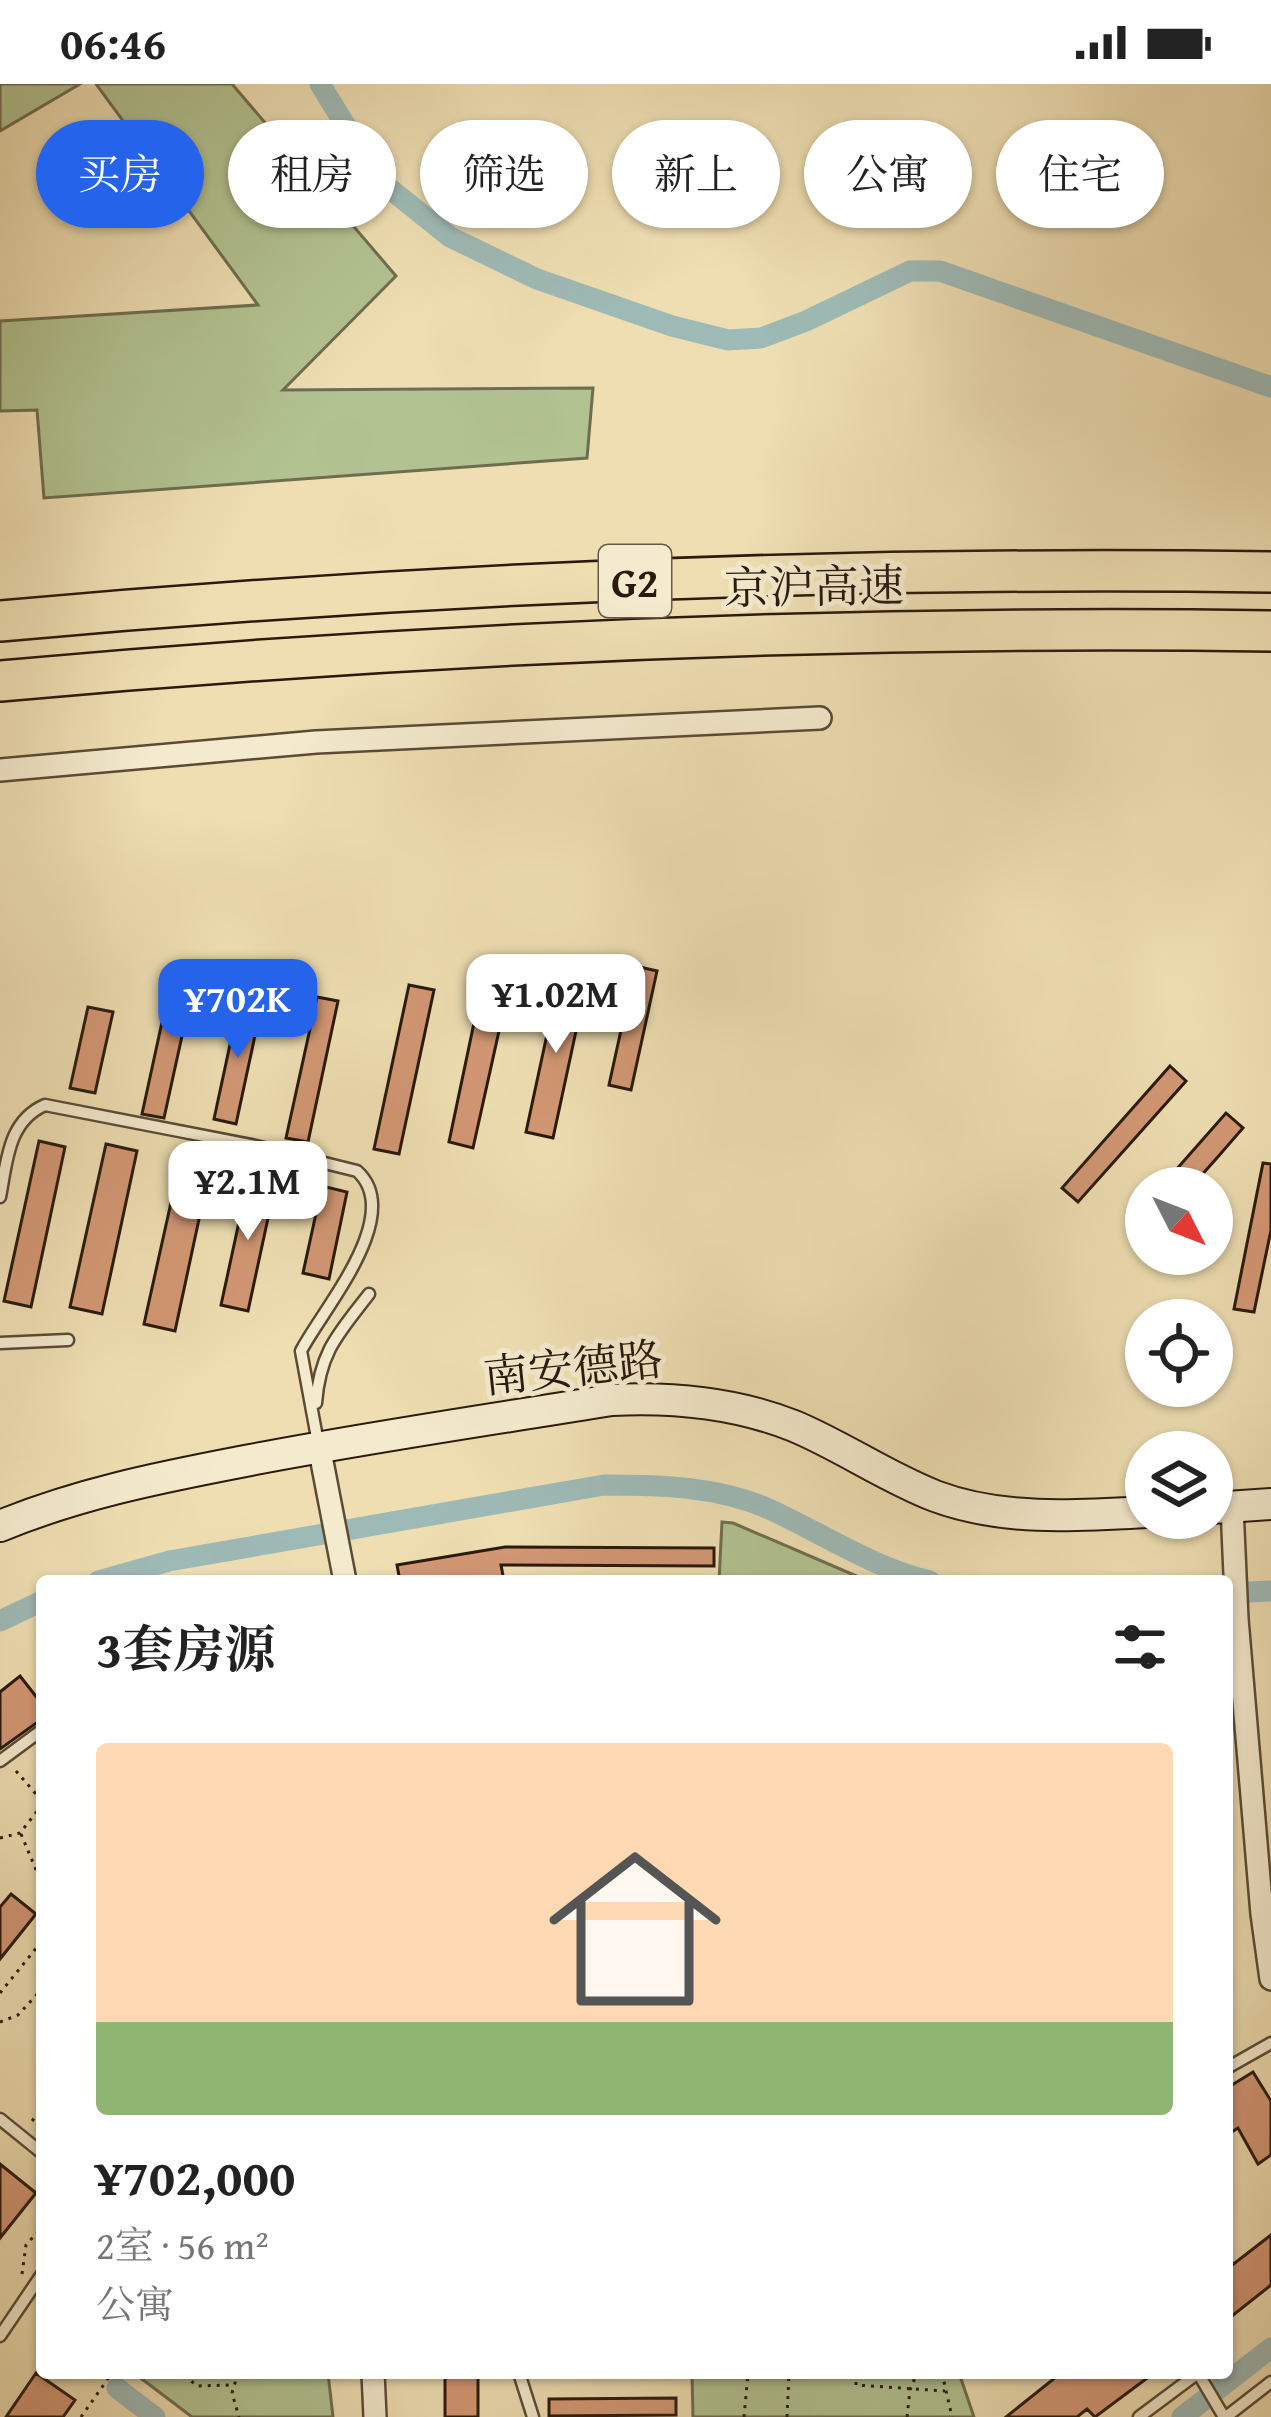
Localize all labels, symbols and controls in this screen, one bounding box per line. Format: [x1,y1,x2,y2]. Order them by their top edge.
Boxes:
text: 06:46 [60,10,166,75]
chip: 买房 [36,120,204,228]
chip: 租房 [228,120,396,228]
chip: 筛选 [420,120,588,228]
chip: 新上 [612,120,780,228]
chip: 公寓 [804,120,972,228]
chip: 住宅 [996,120,1164,228]
road number: G2 [599,545,671,617]
street label: 京沪高速 [723,552,905,620]
pin: ¥1.02M [458,954,654,1056]
pin: ¥702K [154,959,322,1061]
text: ¥1.02M [493,964,619,1021]
text: ¥702K [185,969,291,1026]
pin: ¥2.1M [164,1141,332,1243]
text: ¥2.1M [195,1151,301,1208]
north arrow [1125,1167,1233,1275]
map controls [1125,1167,1233,1539]
button: locate [1125,1299,1233,1407]
street label: 南安德路 [480,1325,666,1409]
button: layers [1125,1431,1233,1539]
text: 3套房源 [96,1611,275,1686]
icon: filters [1107,1614,1173,1680]
icon: home [527,1821,743,2037]
text: ¥702,000 [96,2139,295,2214]
text: 2室 · 56 m² [96,2216,269,2273]
text: 公寓 [96,2275,174,2332]

